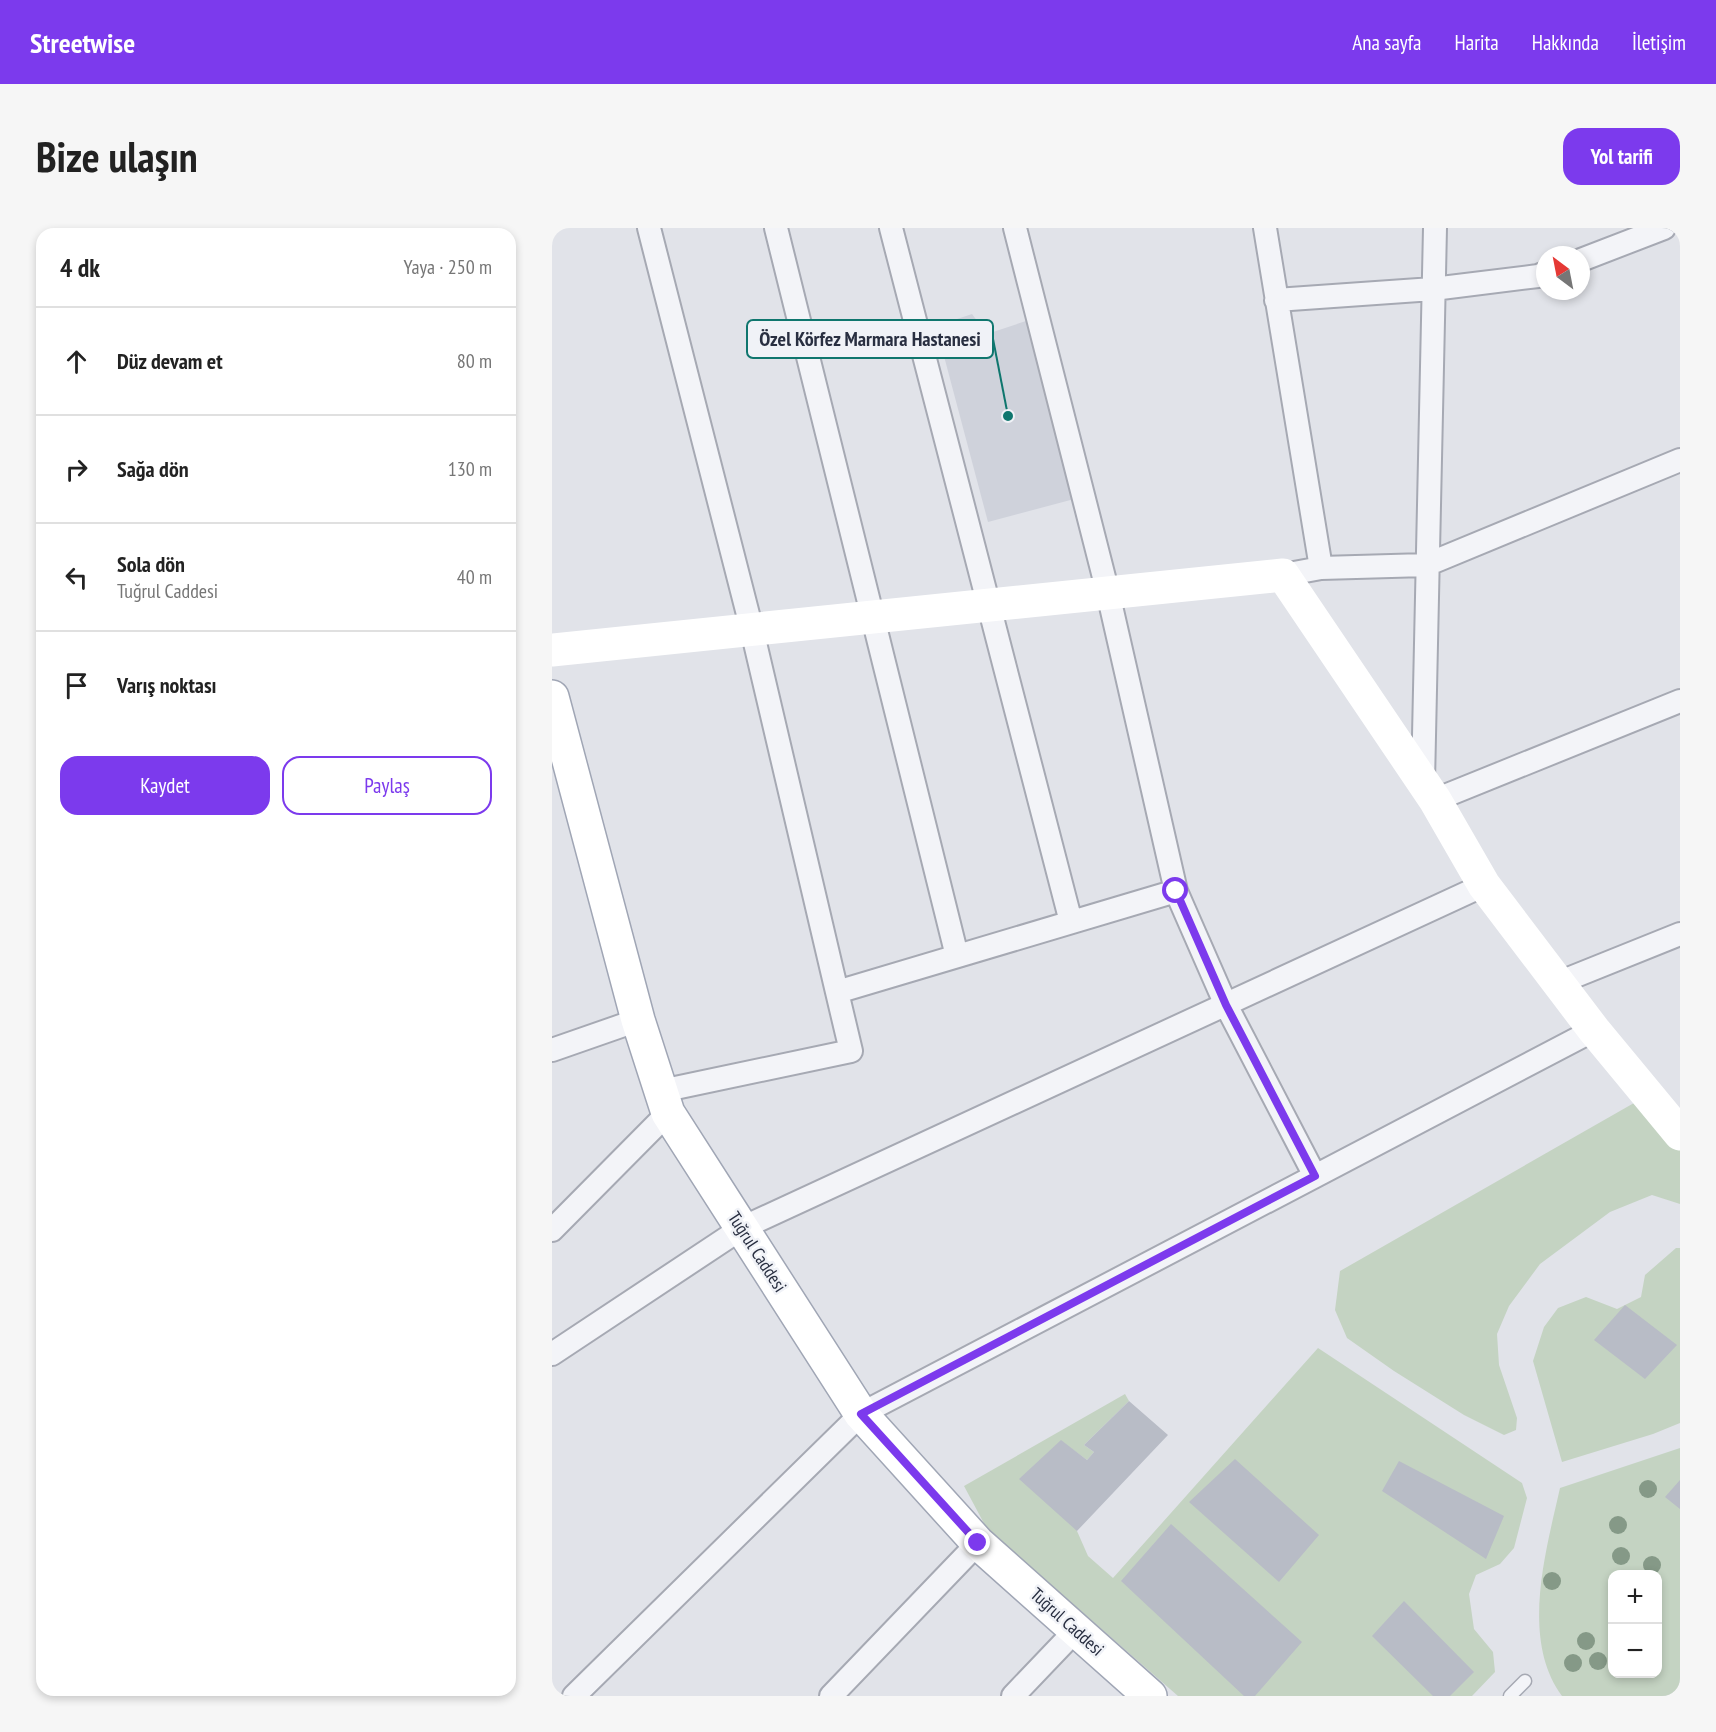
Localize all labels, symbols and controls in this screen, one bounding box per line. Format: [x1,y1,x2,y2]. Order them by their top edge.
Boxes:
text: Streetwise [30,24,135,61]
text: Ana sayfa [1352,29,1421,56]
text: Harita [1454,29,1499,56]
text: Hakkında [1532,29,1599,56]
text: İletişim [1632,29,1686,56]
button: Yol tarifi [1563,128,1680,185]
text: Bize ulaşın [36,129,198,184]
north arrow [1536,246,1590,300]
text: 4 dk [60,251,100,284]
text: Yaya · 250 m [404,254,492,280]
callout: Özel Körfez Marmara Hastanesi [747,320,993,358]
text: Özel Körfez Marmara Hastanesi [759,326,981,352]
icon: ahead [60,345,93,378]
text: Düz devam et [117,347,223,375]
text: 80 m [457,348,492,374]
icon: right [60,453,93,486]
text: Sağa dön [117,455,189,483]
text: 130 m [448,456,492,482]
text: Sola dön [117,550,185,578]
icon: left [60,561,93,594]
text: 40 m [457,564,492,590]
text: Tuğrul Caddesi [117,578,218,604]
icon: arrive [60,669,93,702]
text: Varış noktası [117,671,217,699]
button: Kaydet [60,756,270,815]
button: Paylaş [282,756,492,815]
route start [1162,877,1188,903]
street label: Tuğrul Caddesi [723,1207,792,1296]
route end [964,1529,990,1555]
map controls [1608,1570,1662,1678]
button: + [1608,1570,1662,1624]
street label: Tuğrul Caddesi [1026,1583,1109,1661]
button: − [1608,1624,1662,1678]

